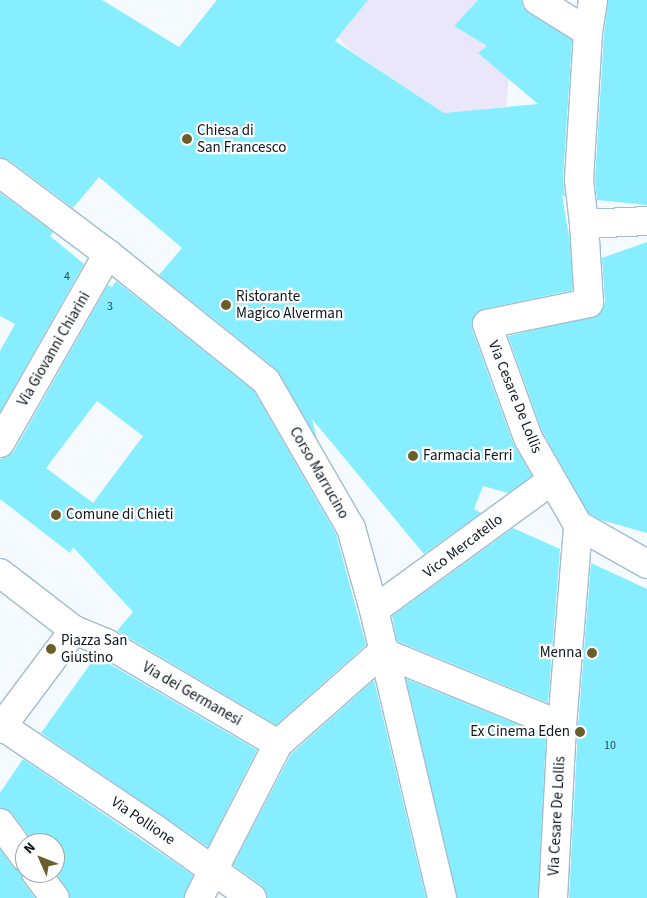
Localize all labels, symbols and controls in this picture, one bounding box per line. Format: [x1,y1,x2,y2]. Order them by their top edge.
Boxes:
place label: Chiesa di San Francesco [197,121,286,156]
marker: Chiesa di San Francesco [181,133,193,145]
house number: 4 [64,270,70,284]
place label: Ristorante Magico Alverman [236,287,343,322]
street label: Via Giovanni Chiarini [14,289,94,409]
marker: Ristorante Magico Alverman [220,299,232,311]
house number: 3 [107,300,113,314]
street label: Via Cesare De Lollis [484,338,546,456]
street label: Corso Marrucino [285,424,353,522]
place label: Farmacia Ferri [423,447,512,465]
marker: Farmacia Ferri [407,450,419,462]
place label: Comune di Chieti [66,506,173,524]
marker: Comune di Chieti [50,509,62,521]
street label: Vico Mercatello [420,510,506,582]
place label: Piazza San Giustino [61,631,127,666]
marker: Piazza San Giustino [45,643,57,655]
place label: Menna [540,644,582,662]
marker: Menna [586,647,598,659]
street label: Via dei Germanesi [139,658,245,730]
place label: Ex Cinema Eden [470,723,570,741]
marker: Ex Cinema Eden [574,726,586,738]
house number: 10 [604,739,616,753]
street label: Via Cesare De Lollis [545,756,569,876]
street label: Via Pollione [108,793,178,849]
north arrow [15,833,65,883]
text: N [20,838,40,859]

